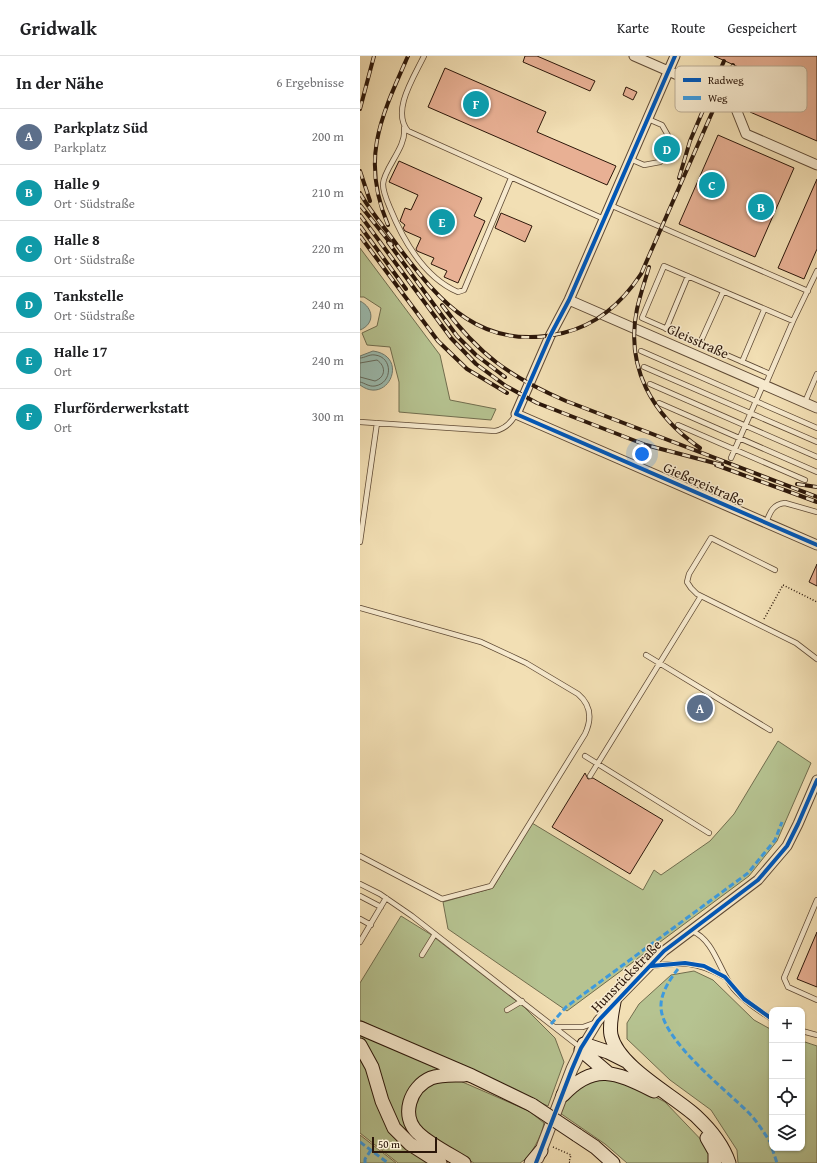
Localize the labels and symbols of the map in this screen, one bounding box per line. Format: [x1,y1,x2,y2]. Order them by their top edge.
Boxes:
legend [675,66,807,112]
text: Radweg [708,72,744,88]
pin: F [463,89,489,119]
text: Weg [708,90,728,106]
pin: D [654,134,680,164]
pin: C [699,170,725,200]
pin: B [748,192,774,222]
pin: E [429,207,455,237]
street label: Gleisstraße [664,318,732,364]
your location [632,444,652,464]
street label: Gießereistraße [660,457,748,511]
pin: A [687,693,713,723]
street label: Hunsrückstraße [586,935,666,1017]
scale bar [372,1135,437,1154]

